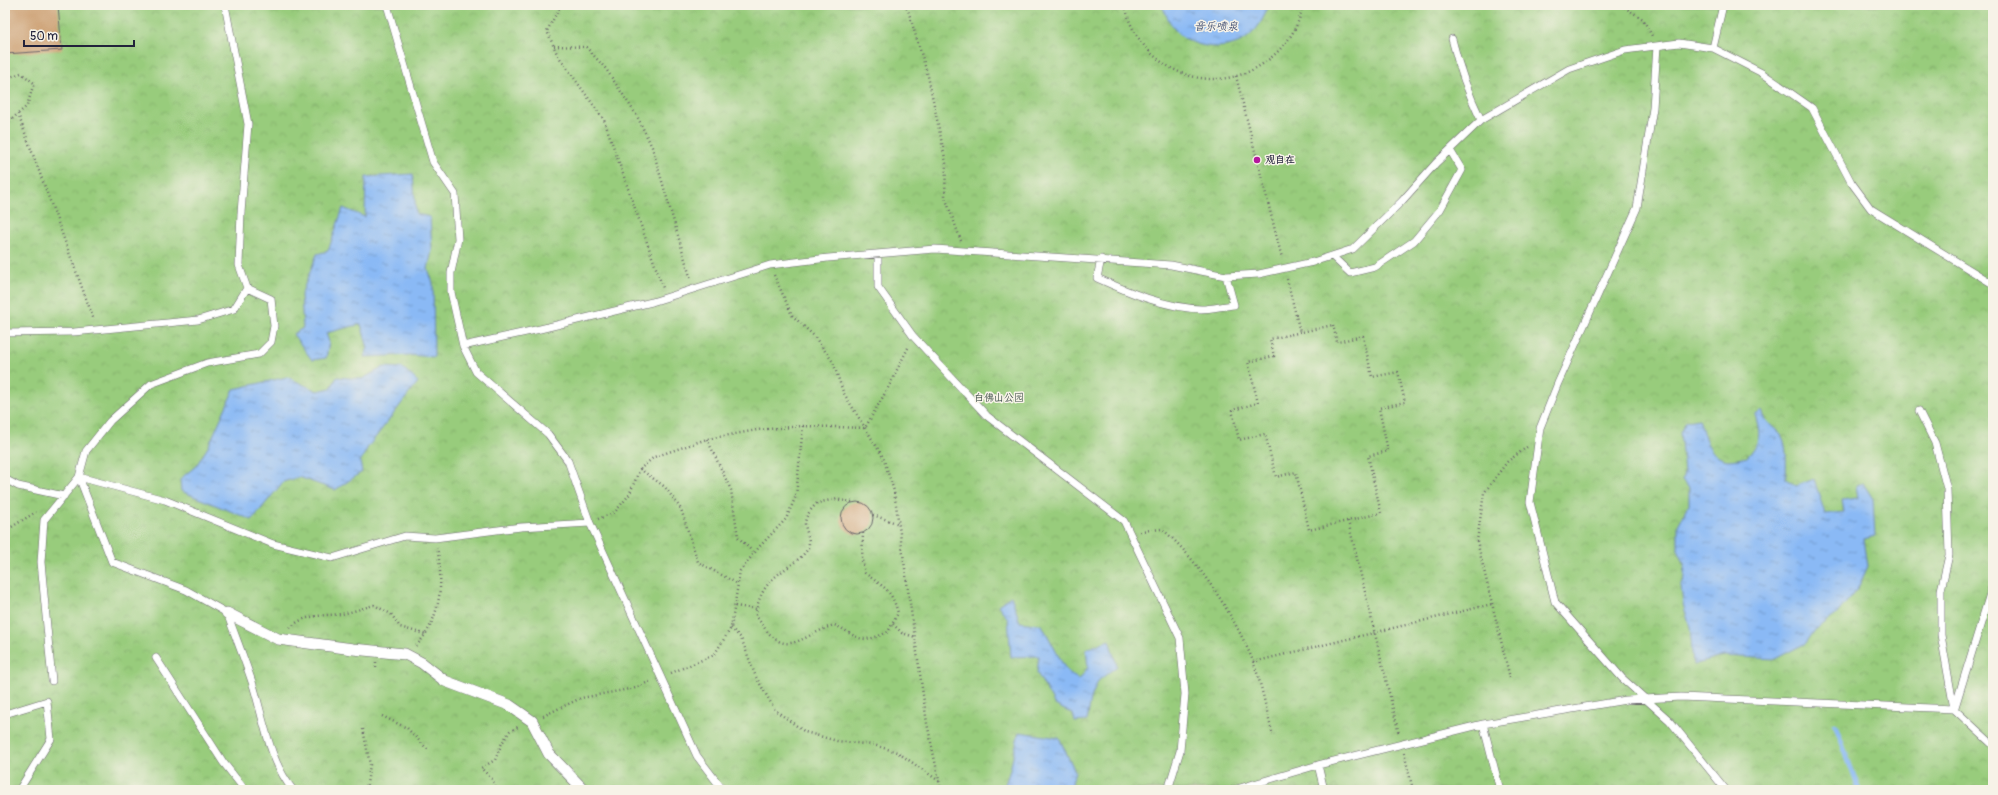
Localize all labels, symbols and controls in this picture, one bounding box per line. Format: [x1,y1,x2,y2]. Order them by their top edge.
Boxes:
water label: 音乐喷泉 [1194,20,1238,33]
scale bar [24,22,134,48]
text: 50 m [30,29,58,44]
place label: 观自在 [1265,154,1295,166]
marker: 观自在 [1252,155,1262,165]
park label: 白佛山公园 [974,392,1024,404]

